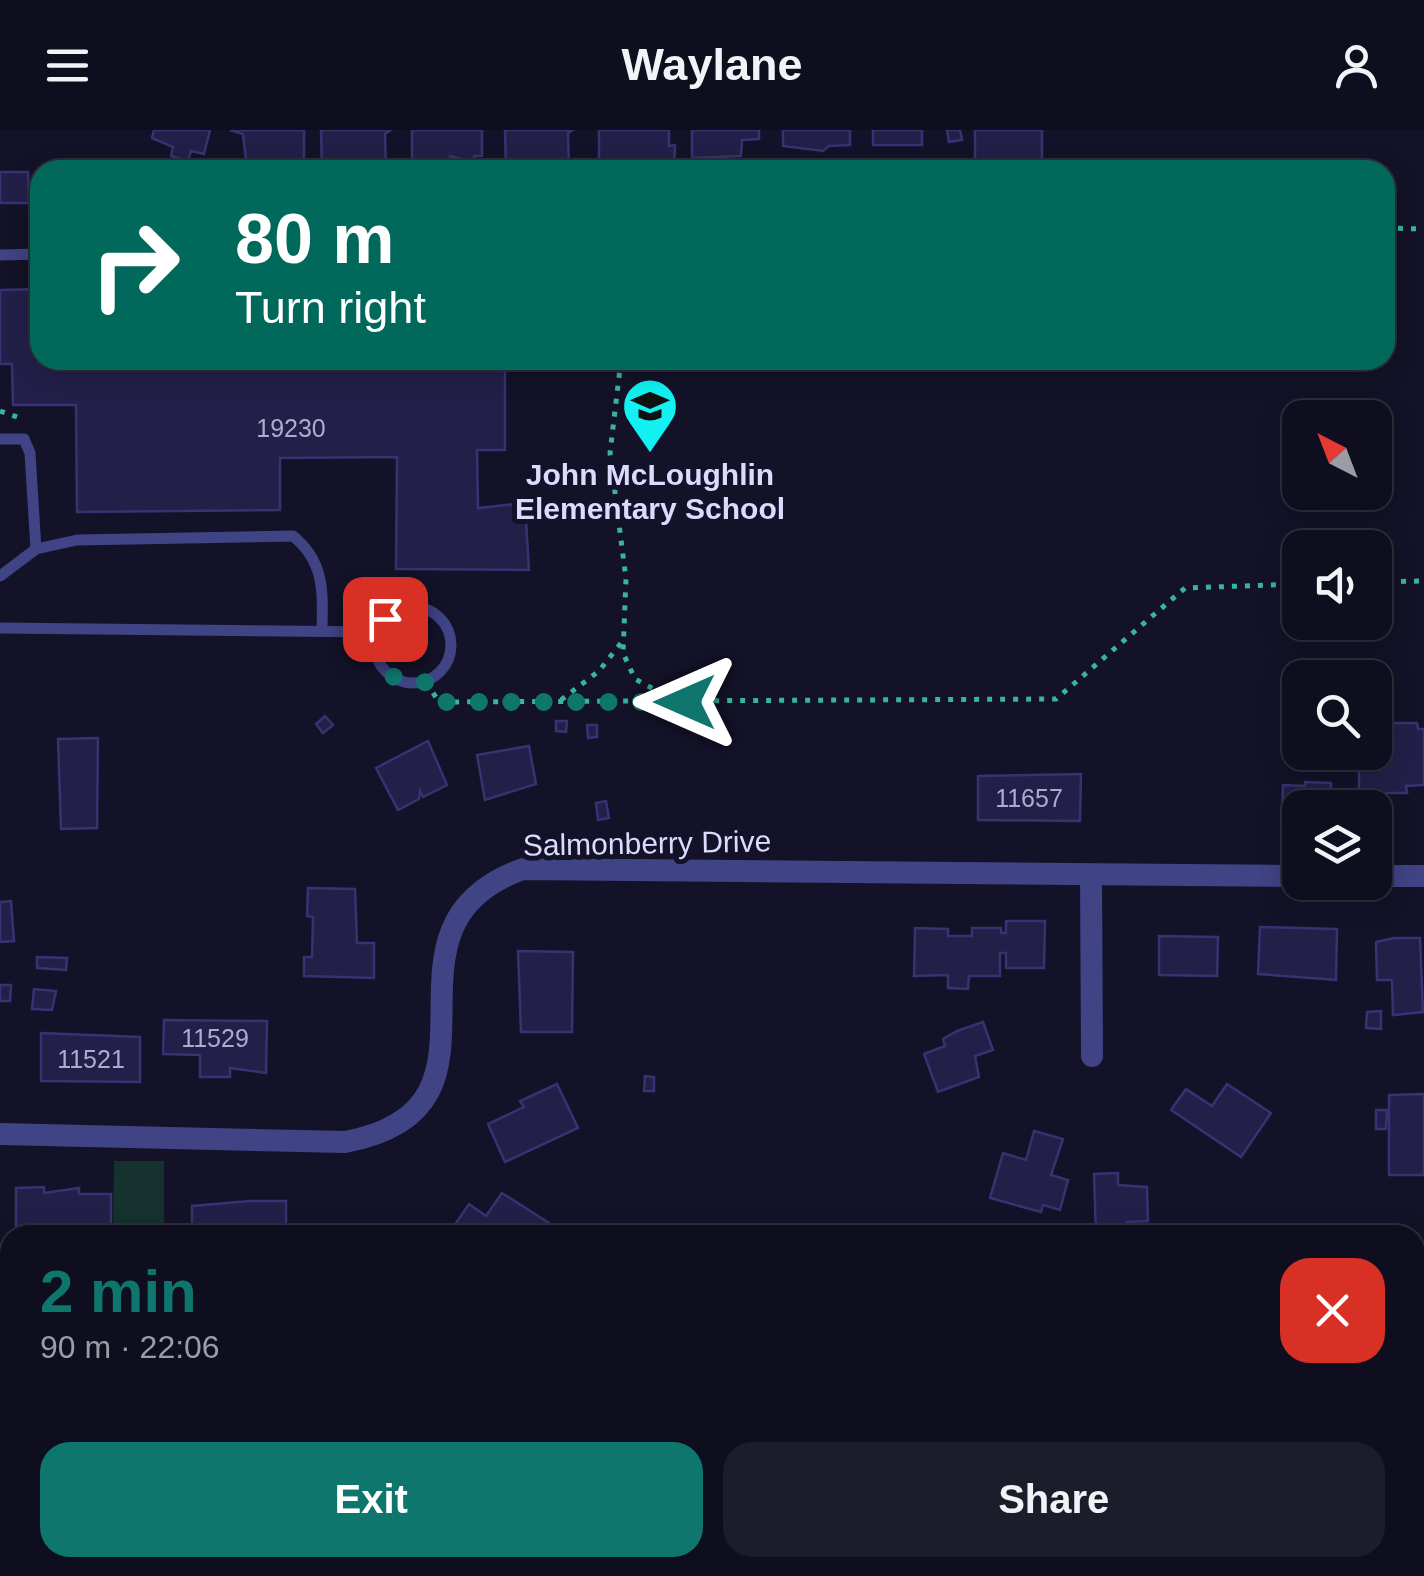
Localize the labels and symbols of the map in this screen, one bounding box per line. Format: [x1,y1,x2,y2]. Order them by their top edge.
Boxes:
school or university icon: John McLoughlin Elementary School [620,376,680,455]
north arrow [1282,400,1392,510]
house number: 19230 [256,414,326,442]
place label: John McLoughlin Elementary School [515,458,785,525]
pin [343,577,428,662]
position arrow [633,650,737,754]
house number: 11657 [995,784,1063,812]
street label: Salmonberry Drive [523,824,771,862]
house number: 11529 [181,1024,249,1052]
house number: 11521 [57,1045,125,1073]

